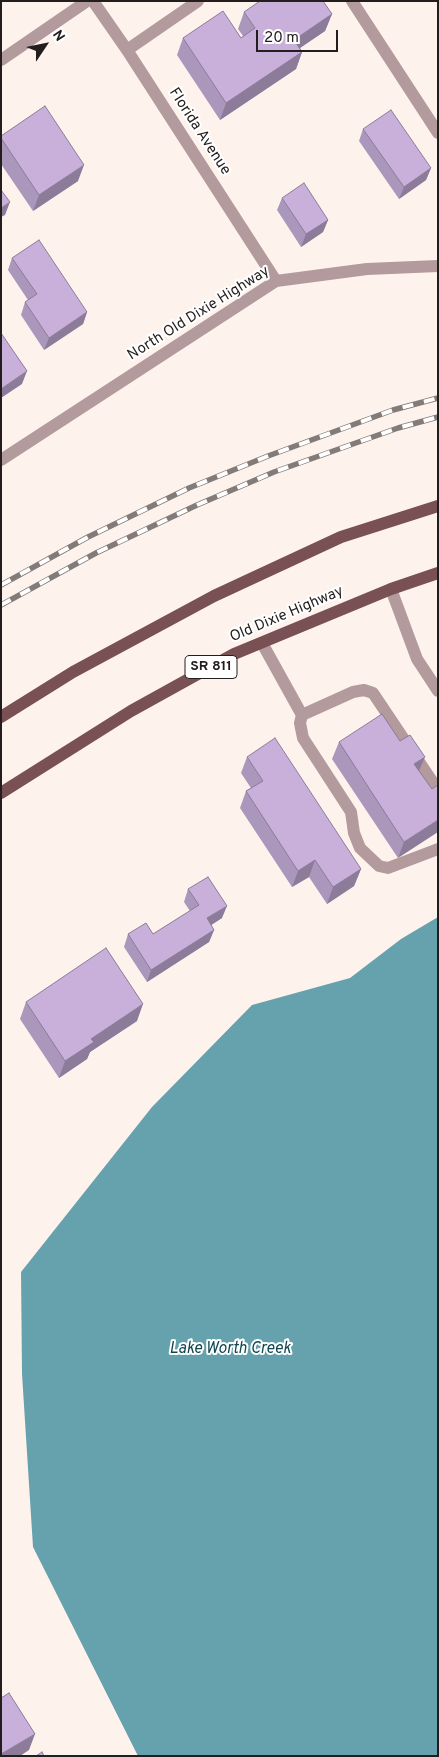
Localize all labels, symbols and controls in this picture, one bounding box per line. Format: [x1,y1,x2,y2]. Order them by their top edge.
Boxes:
north arrow [20,20,70,70]
scale bar [259,20,342,52]
text: N [48,27,68,45]
text: 20 m [264,29,299,48]
street label: Florida Avenue [164,85,234,179]
street label: North Old Dixie Highway [125,263,273,365]
street label: Old Dixie Highway [228,583,346,647]
road number: SR 811 [185,656,237,679]
water label: Lake Worth Creek [169,1340,291,1360]

